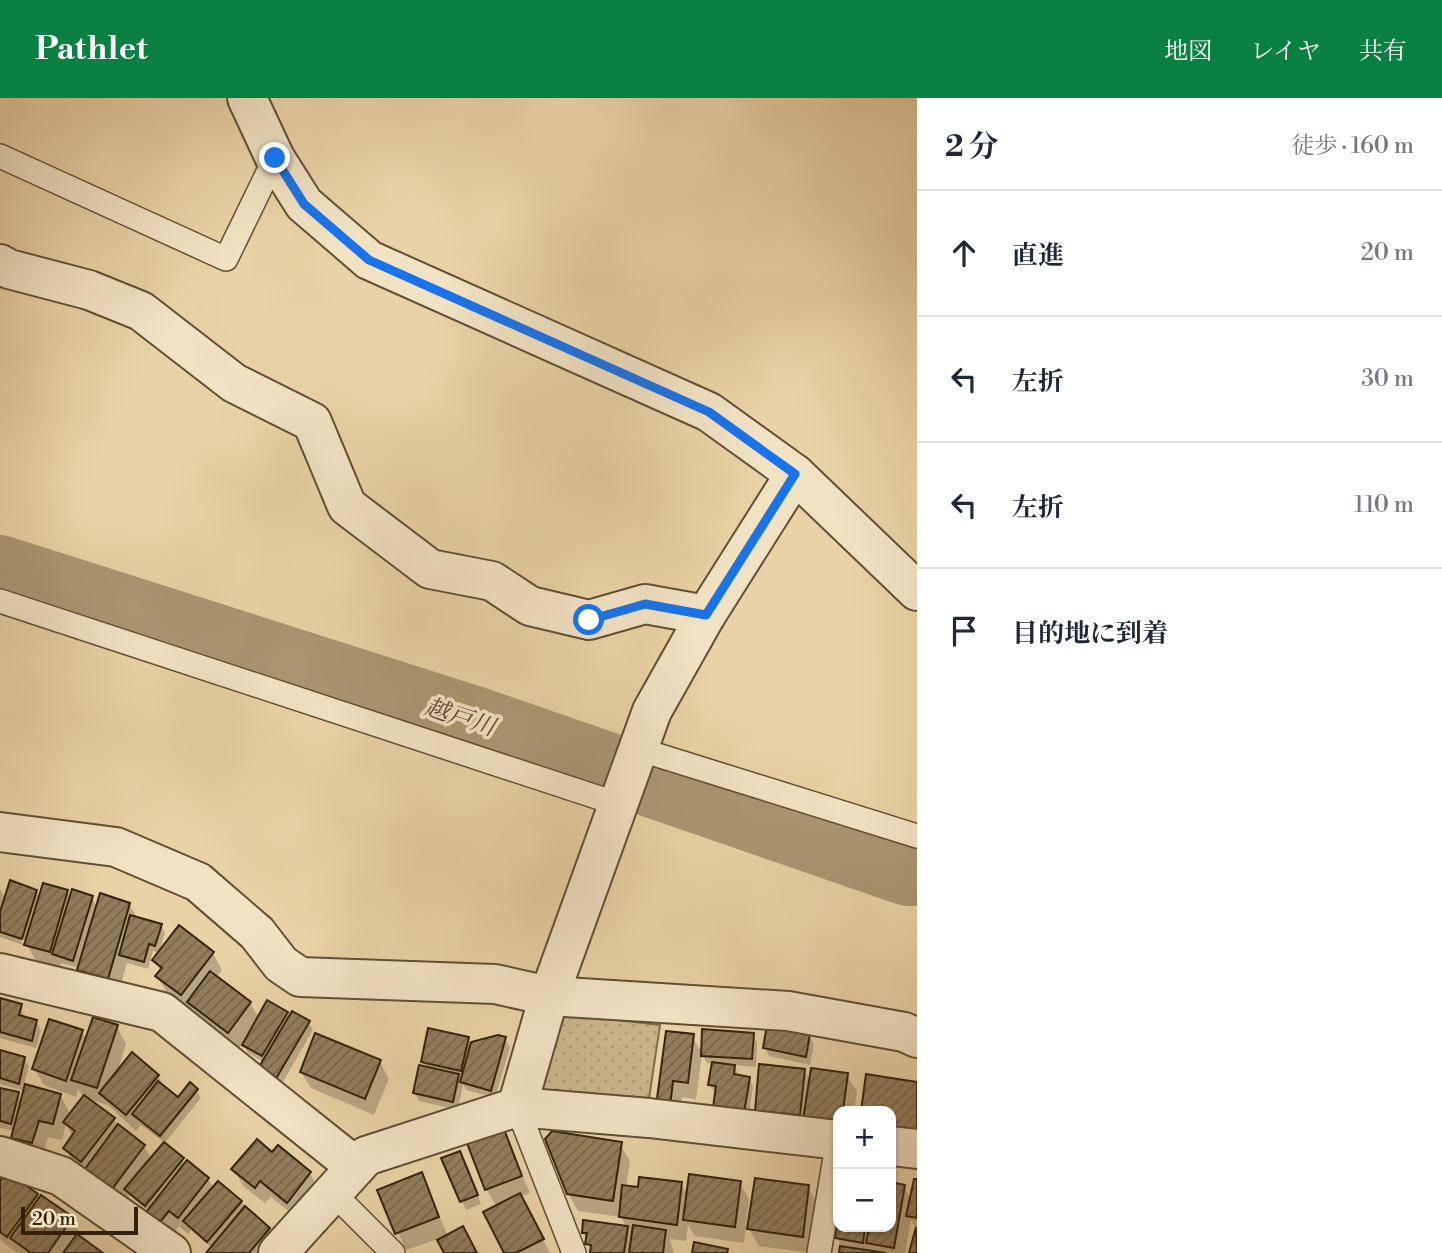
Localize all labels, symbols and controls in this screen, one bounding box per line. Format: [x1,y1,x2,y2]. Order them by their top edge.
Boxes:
text: Pathlet [35,29,148,70]
text: 地図 [1164,37,1212,67]
text: レイヤ [1250,37,1321,67]
text: 共有 [1359,37,1407,67]
text: 2 分 [945,128,999,166]
text: 徒歩 · 160 m [1292,132,1414,160]
route end [259,142,290,173]
icon: ahead [945,234,983,272]
text: 20 m [1361,239,1414,267]
text: 直進 [1012,240,1064,272]
icon: left [945,360,983,398]
text: 30 m [1361,365,1414,393]
text: 左折 [1012,366,1064,398]
icon: left [945,486,983,524]
text: 110 m [1354,491,1414,519]
text: 左折 [1012,492,1064,524]
route start [573,604,604,635]
icon: arrive [945,612,983,650]
text: 目的地に到着 [1012,618,1168,650]
water label: 越戸川 [421,693,501,744]
map controls [833,1106,896,1232]
button: + [833,1106,896,1169]
button: − [833,1169,896,1232]
scale bar [21,1204,138,1236]
text: 20 m [32,1207,76,1231]

